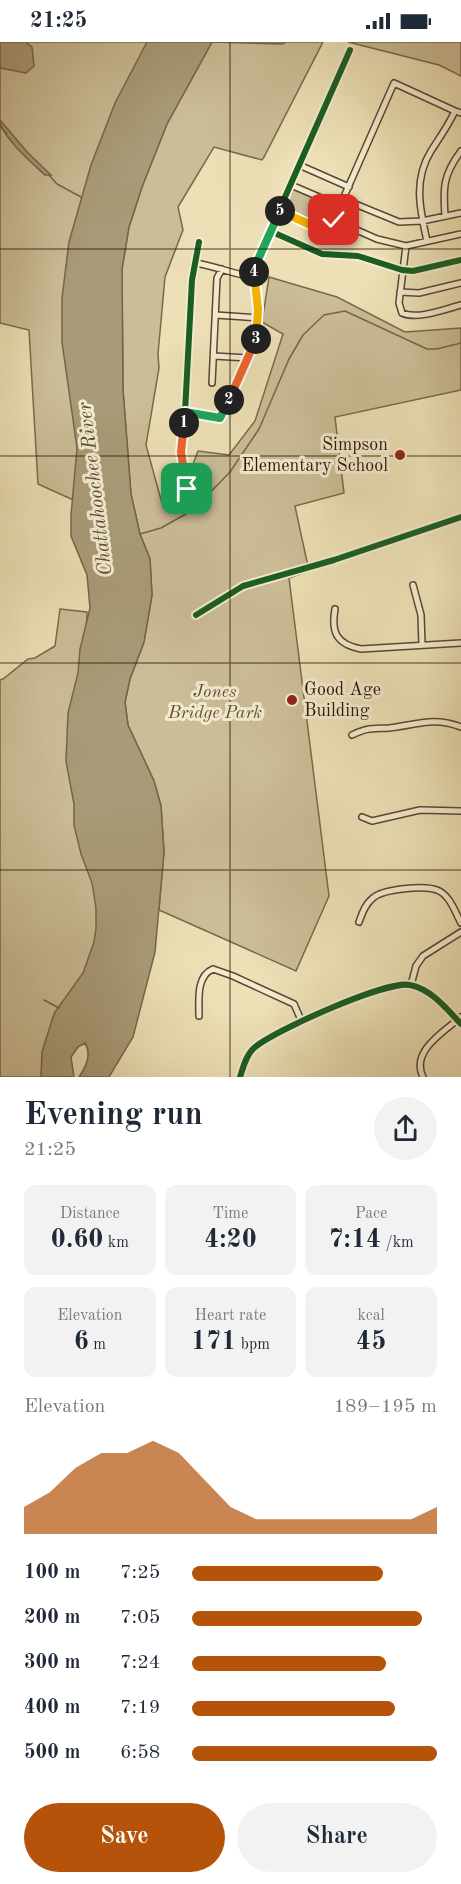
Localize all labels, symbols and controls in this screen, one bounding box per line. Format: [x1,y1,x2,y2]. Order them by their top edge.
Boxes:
text: 21:25 [30,10,87,32]
pin [308,194,359,245]
pin: 5 [265,196,295,226]
text: 5 [275,203,285,219]
icon: check [317,203,350,236]
pin: 4 [239,257,269,287]
text: 4 [249,264,259,280]
pin: 3 [241,324,271,354]
text: 3 [251,331,261,347]
pin: 2 [214,385,244,415]
text: 2 [224,392,234,408]
water label: Chattahoochee River [75,401,117,577]
pin: 1 [169,408,199,438]
text: 1 [179,415,189,431]
place label: Simpson Elementary School [241,436,388,475]
marker: Simpson Elementary School [393,448,407,462]
pin [161,463,212,514]
icon: arrive [170,472,203,505]
place label: Good Age Building [304,681,381,720]
park label: Jones Bridge Park [167,683,262,722]
marker: Good Age Building [285,693,299,707]
button: share [374,1097,437,1160]
text: Evening run [24,1099,203,1132]
text: 21:25 [24,1140,76,1160]
text: Distance [60,1206,120,1222]
text: Time [213,1206,248,1222]
text: Pace [355,1206,387,1222]
text: 0.60 [51,1227,103,1253]
text: 4:20 [204,1227,257,1253]
text: 7:14 [329,1227,381,1253]
text: km [103,1235,129,1251]
text: /km [381,1235,414,1251]
text: Elevation [57,1308,122,1324]
text: Heart rate [195,1308,266,1324]
text: kcal [357,1308,385,1324]
text: 6 [74,1329,89,1355]
text: 171 [191,1329,236,1355]
text: 45 [356,1329,386,1355]
text: m [89,1337,106,1353]
text: bpm [236,1337,270,1353]
text: Elevation [24,1397,105,1417]
text: 189–195 m [334,1397,437,1417]
text: 100 m [24,1563,80,1583]
text: 7:25 [120,1563,160,1583]
text: 200 m [24,1608,80,1628]
text: 7:05 [120,1608,160,1628]
text: 300 m [24,1653,80,1673]
text: 7:24 [120,1653,160,1673]
text: 400 m [24,1698,80,1718]
text: 7:19 [120,1698,160,1718]
text: 500 m [24,1743,80,1763]
text: 6:58 [120,1743,160,1763]
button: Save [24,1803,225,1872]
button: Share [237,1803,437,1872]

